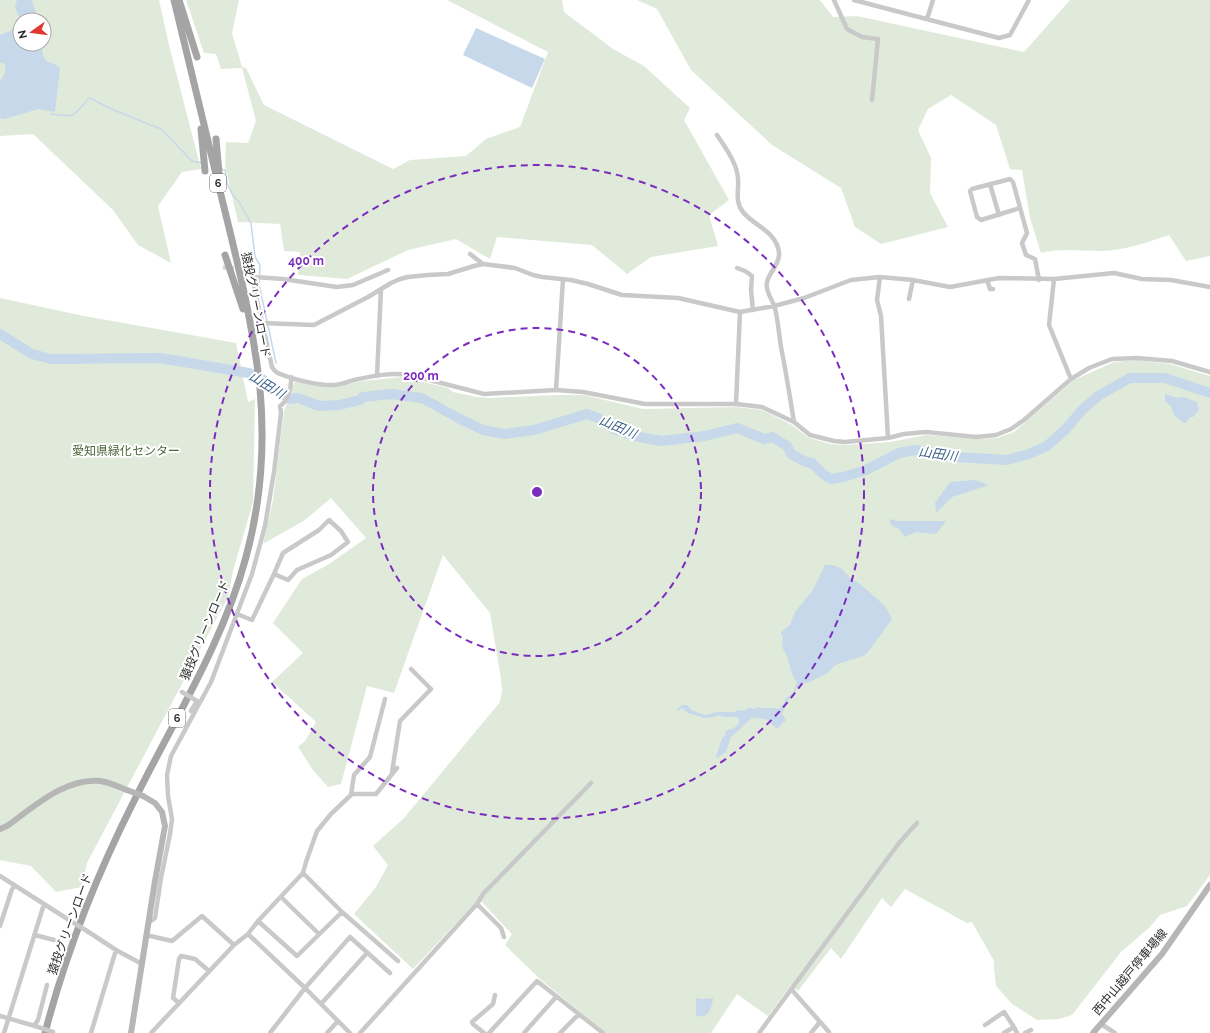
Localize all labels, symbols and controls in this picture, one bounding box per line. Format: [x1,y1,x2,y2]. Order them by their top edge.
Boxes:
north arrow [12,12,52,52]
text: N [15,29,30,40]
road number: 6 [210,174,226,192]
street label: 猿投グリーンロード [239,251,273,359]
text: 400 m [288,254,324,268]
water label: 山田川 [246,369,289,402]
text: 200 m [403,369,439,383]
water label: 山田川 [597,412,641,442]
park label: 愛知県緑化センター [72,444,180,458]
water label: 山田川 [918,444,960,464]
centre of rings [530,485,544,499]
street label: 猿投グリーンロード [178,578,232,682]
road number: 6 [169,709,185,727]
street label: 猿投グリーンロード [45,871,95,977]
street label: 西中山越戸停車場線 [1090,926,1170,1018]

